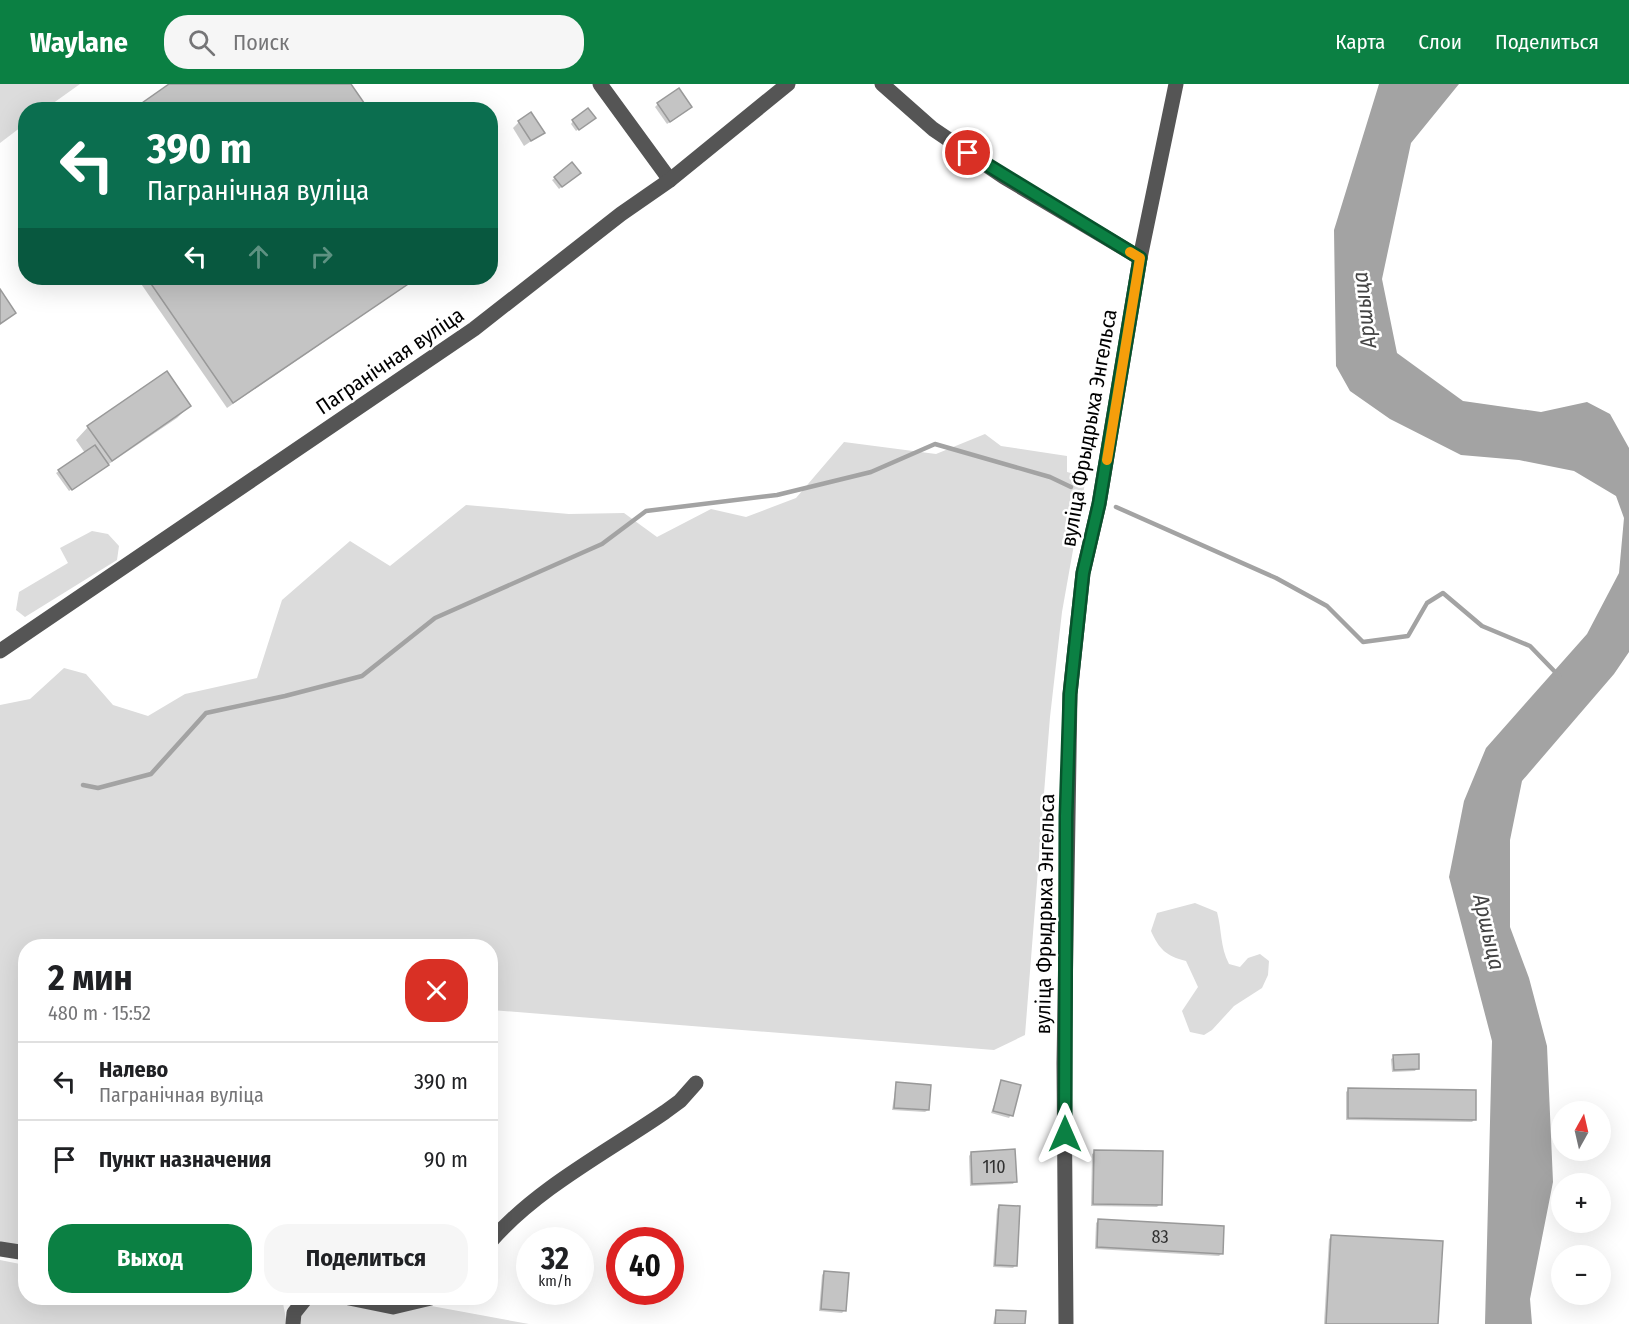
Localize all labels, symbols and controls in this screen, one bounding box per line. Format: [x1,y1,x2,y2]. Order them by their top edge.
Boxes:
search box [164,15,584,69]
text: Waylane [30,26,128,59]
icon: search [185,26,218,59]
text: Поиск [233,29,289,56]
text: Карта [1335,29,1385,55]
text: Слои [1418,29,1462,55]
text: Поделиться [1495,29,1599,55]
text: 390 m [147,124,252,174]
icon: left [48,126,126,204]
pin [942,127,993,178]
icon: arrive [951,136,984,169]
text: Пагранічная вуліца [147,175,369,207]
icon: left [179,240,212,273]
icon: ahead [242,240,275,273]
icon: right [305,240,338,273]
water label: Аршыца [1346,270,1382,351]
street label: Пагранічная вуліца [311,302,469,420]
street label: вуліца Фрыдрыха Энгельса [1055,307,1123,549]
street label: вуліца Фрыдрыха Энгельса [1030,793,1060,1035]
water label: Аршыца [1467,890,1511,973]
text: 2 мин [48,956,133,1000]
button: close [405,959,468,1022]
text: 480 m · 15:52 [48,1001,151,1025]
text: Налево [99,1056,168,1083]
icon: left [48,1065,81,1098]
text: 390 m [414,1068,468,1095]
text: Пагранічная вуліца [99,1083,264,1107]
north arrow [1551,1101,1611,1161]
map controls [1551,1101,1611,1305]
position arrow [1033,1102,1097,1166]
icon: arrive [48,1143,81,1176]
text: Пункт назначения [99,1146,271,1173]
text: 90 m [424,1146,468,1173]
house number: 110 [982,1156,1006,1178]
button: + [1551,1173,1611,1233]
button: Выход [48,1224,252,1293]
button: Поделиться [264,1224,468,1293]
house number: 83 [1151,1226,1169,1248]
speed limit sign: 40 [606,1227,684,1305]
text: 32 [541,1241,569,1277]
button: − [1551,1245,1611,1305]
text: km/h [538,1272,572,1290]

